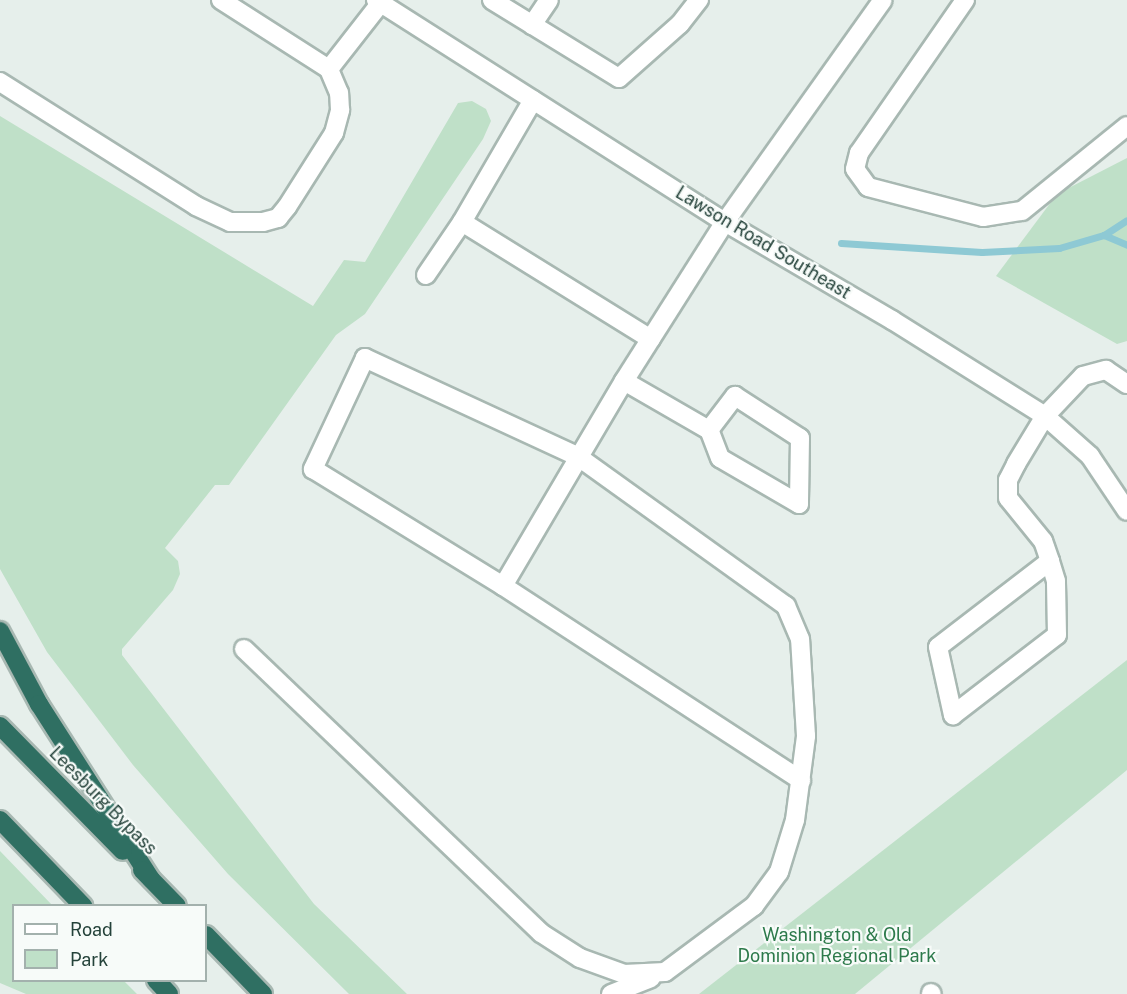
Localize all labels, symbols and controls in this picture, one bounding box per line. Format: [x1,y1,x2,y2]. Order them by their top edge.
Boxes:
street label: Lawson Road Southeast [671,182,855,304]
street label: Leesburg Bypass [45,743,161,859]
legend [12,904,207,982]
text: Road [70,919,113,940]
park label: Washington & Old Dominion Regional Park [738,925,936,968]
text: Park [70,949,108,970]

